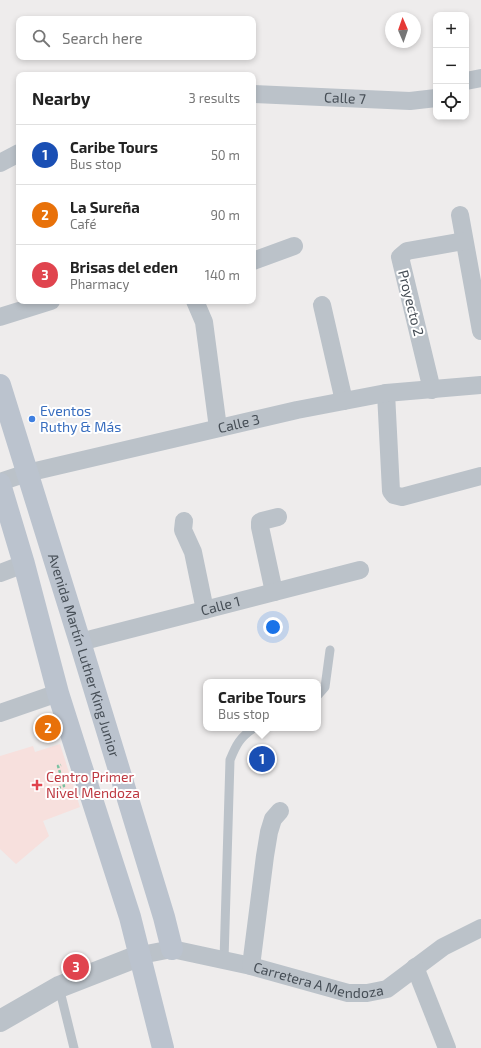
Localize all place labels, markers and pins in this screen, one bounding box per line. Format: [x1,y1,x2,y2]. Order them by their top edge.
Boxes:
place label: Eventos Ruthy & Más [40,402,121,435]
marker: Eventos Ruthy & Más [27,414,37,424]
pin: 2 [35,713,61,743]
pin: 1 [249,744,275,774]
place label: Centro Primer Nivel Mendoza [46,768,140,801]
marker: Centro Primer Nivel Mendoza [31,779,43,791]
pin: 3 [63,952,89,982]

